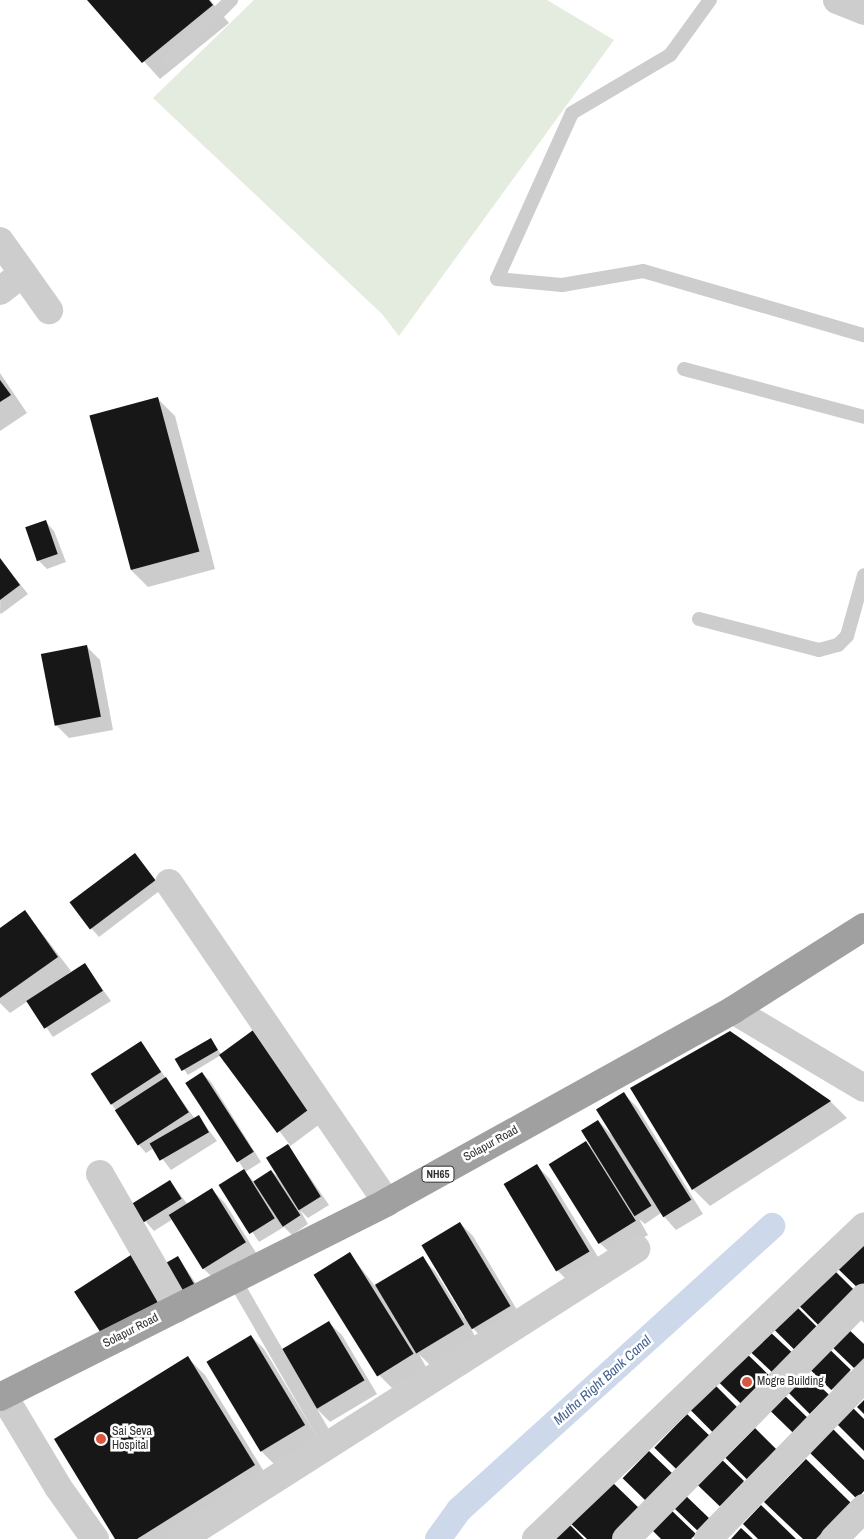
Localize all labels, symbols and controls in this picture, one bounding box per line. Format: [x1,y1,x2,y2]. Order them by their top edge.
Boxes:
street label: Solapur Road [461,1123,521,1165]
road number: NH65 [420,1166,456,1182]
street label: Solapur Road [101,1311,161,1351]
water label: Mutha Right Bank Canal [550,1332,654,1428]
place label: Mogre Building [757,1375,824,1389]
marker: Mogre Building [741,1376,753,1388]
place label: Sai Seva Hospital [112,1425,152,1453]
marker: Sai Seva Hospital [94,1432,108,1446]

